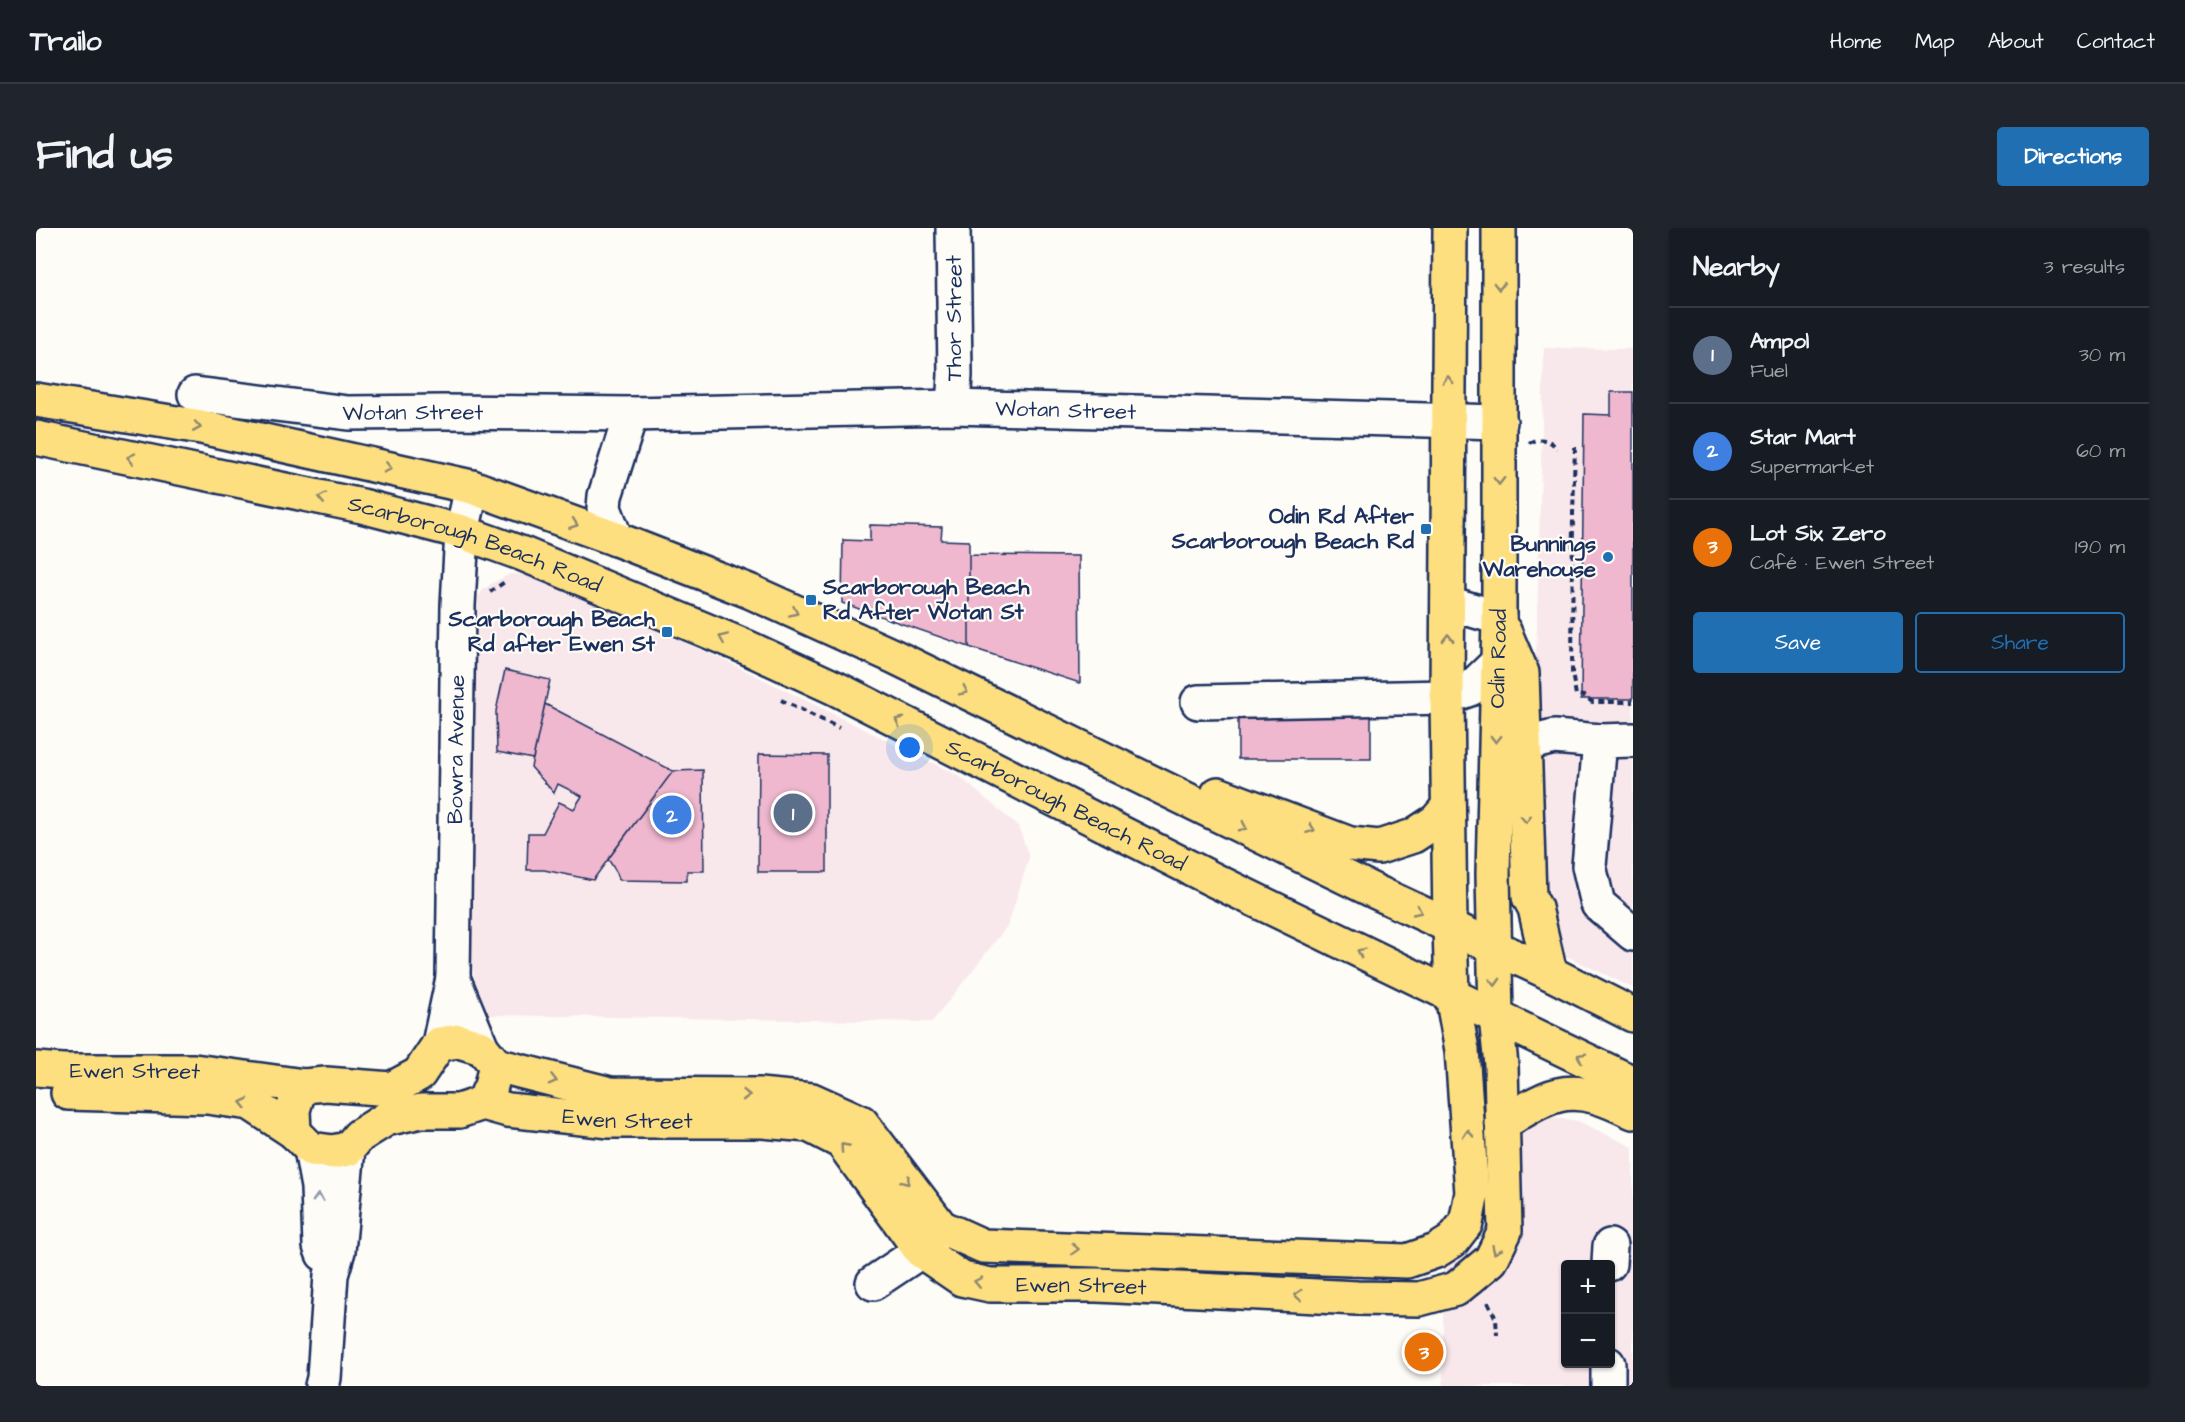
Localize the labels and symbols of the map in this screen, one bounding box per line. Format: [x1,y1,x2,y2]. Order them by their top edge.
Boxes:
street label: Thor Street [939,255,970,381]
one-way arrow [1493,282,1505,291]
one-way arrow [1442,376,1454,385]
street label: Wotan Street [995,393,1137,428]
street label: Wotan Street [342,396,484,429]
one-way arrow [192,420,202,433]
one-way arrow [126,452,136,465]
one-way arrow [383,461,393,474]
one-way arrow [1493,477,1505,486]
street label: Scarborough Beach Road [345,488,606,601]
one-way arrow [317,492,327,505]
place label: Odin Rd After Scarborough Beach Rd [1171,501,1415,558]
one-way arrow [569,516,579,529]
marker: Odin Rd After Scarborough Beach Rd [1419,522,1433,536]
place label: Bunnings Warehouse [1482,529,1596,585]
marker: Bunnings Warehouse [1601,550,1615,564]
place label: Scarborough Beach Rd After Wotan St [822,572,1031,628]
marker: Scarborough Beach Rd After Wotan St [804,593,818,607]
place label: Scarborough Beach Rd after Ewen St [448,604,656,660]
one-way arrow [788,604,799,616]
street label: Odin Road [1481,609,1515,709]
marker: Scarborough Beach Rd after Ewen St [660,625,674,639]
one-way arrow [718,633,729,645]
one-way arrow [1442,634,1454,643]
street label: Bowra Avenue [440,674,473,824]
one-way arrow [958,684,969,695]
one-way arrow [895,717,906,728]
street label: Scarborough Beach Road [941,731,1192,879]
your location [895,733,924,762]
one-way arrow [1490,735,1503,744]
pin: 1 [774,790,813,836]
pin: 2 [652,792,692,838]
one-way arrow [1520,815,1533,824]
one-way arrow [1236,819,1247,831]
one-way arrow [1305,821,1315,834]
one-way arrow [1412,904,1423,916]
one-way arrow [1357,948,1368,959]
one-way arrow [1489,978,1502,987]
one-way arrow [1576,1053,1587,1064]
street label: Ewen Street [70,1055,202,1087]
one-way arrow [547,1072,557,1085]
one-way arrow [741,1089,750,1101]
one-way arrow [239,1098,249,1111]
street label: Ewen Street [561,1100,693,1137]
one-way arrow [1462,1130,1475,1139]
one-way arrow [840,1144,851,1154]
one-way arrow [899,1175,910,1186]
one-way arrow [312,1193,325,1202]
one-way arrow [1070,1243,1079,1256]
one-way arrow [1492,1244,1504,1255]
street label: Ewen Street [1016,1269,1147,1303]
one-way arrow [973,1276,983,1289]
one-way arrow [1294,1289,1303,1302]
pin: 3 [1404,1330,1444,1374]

